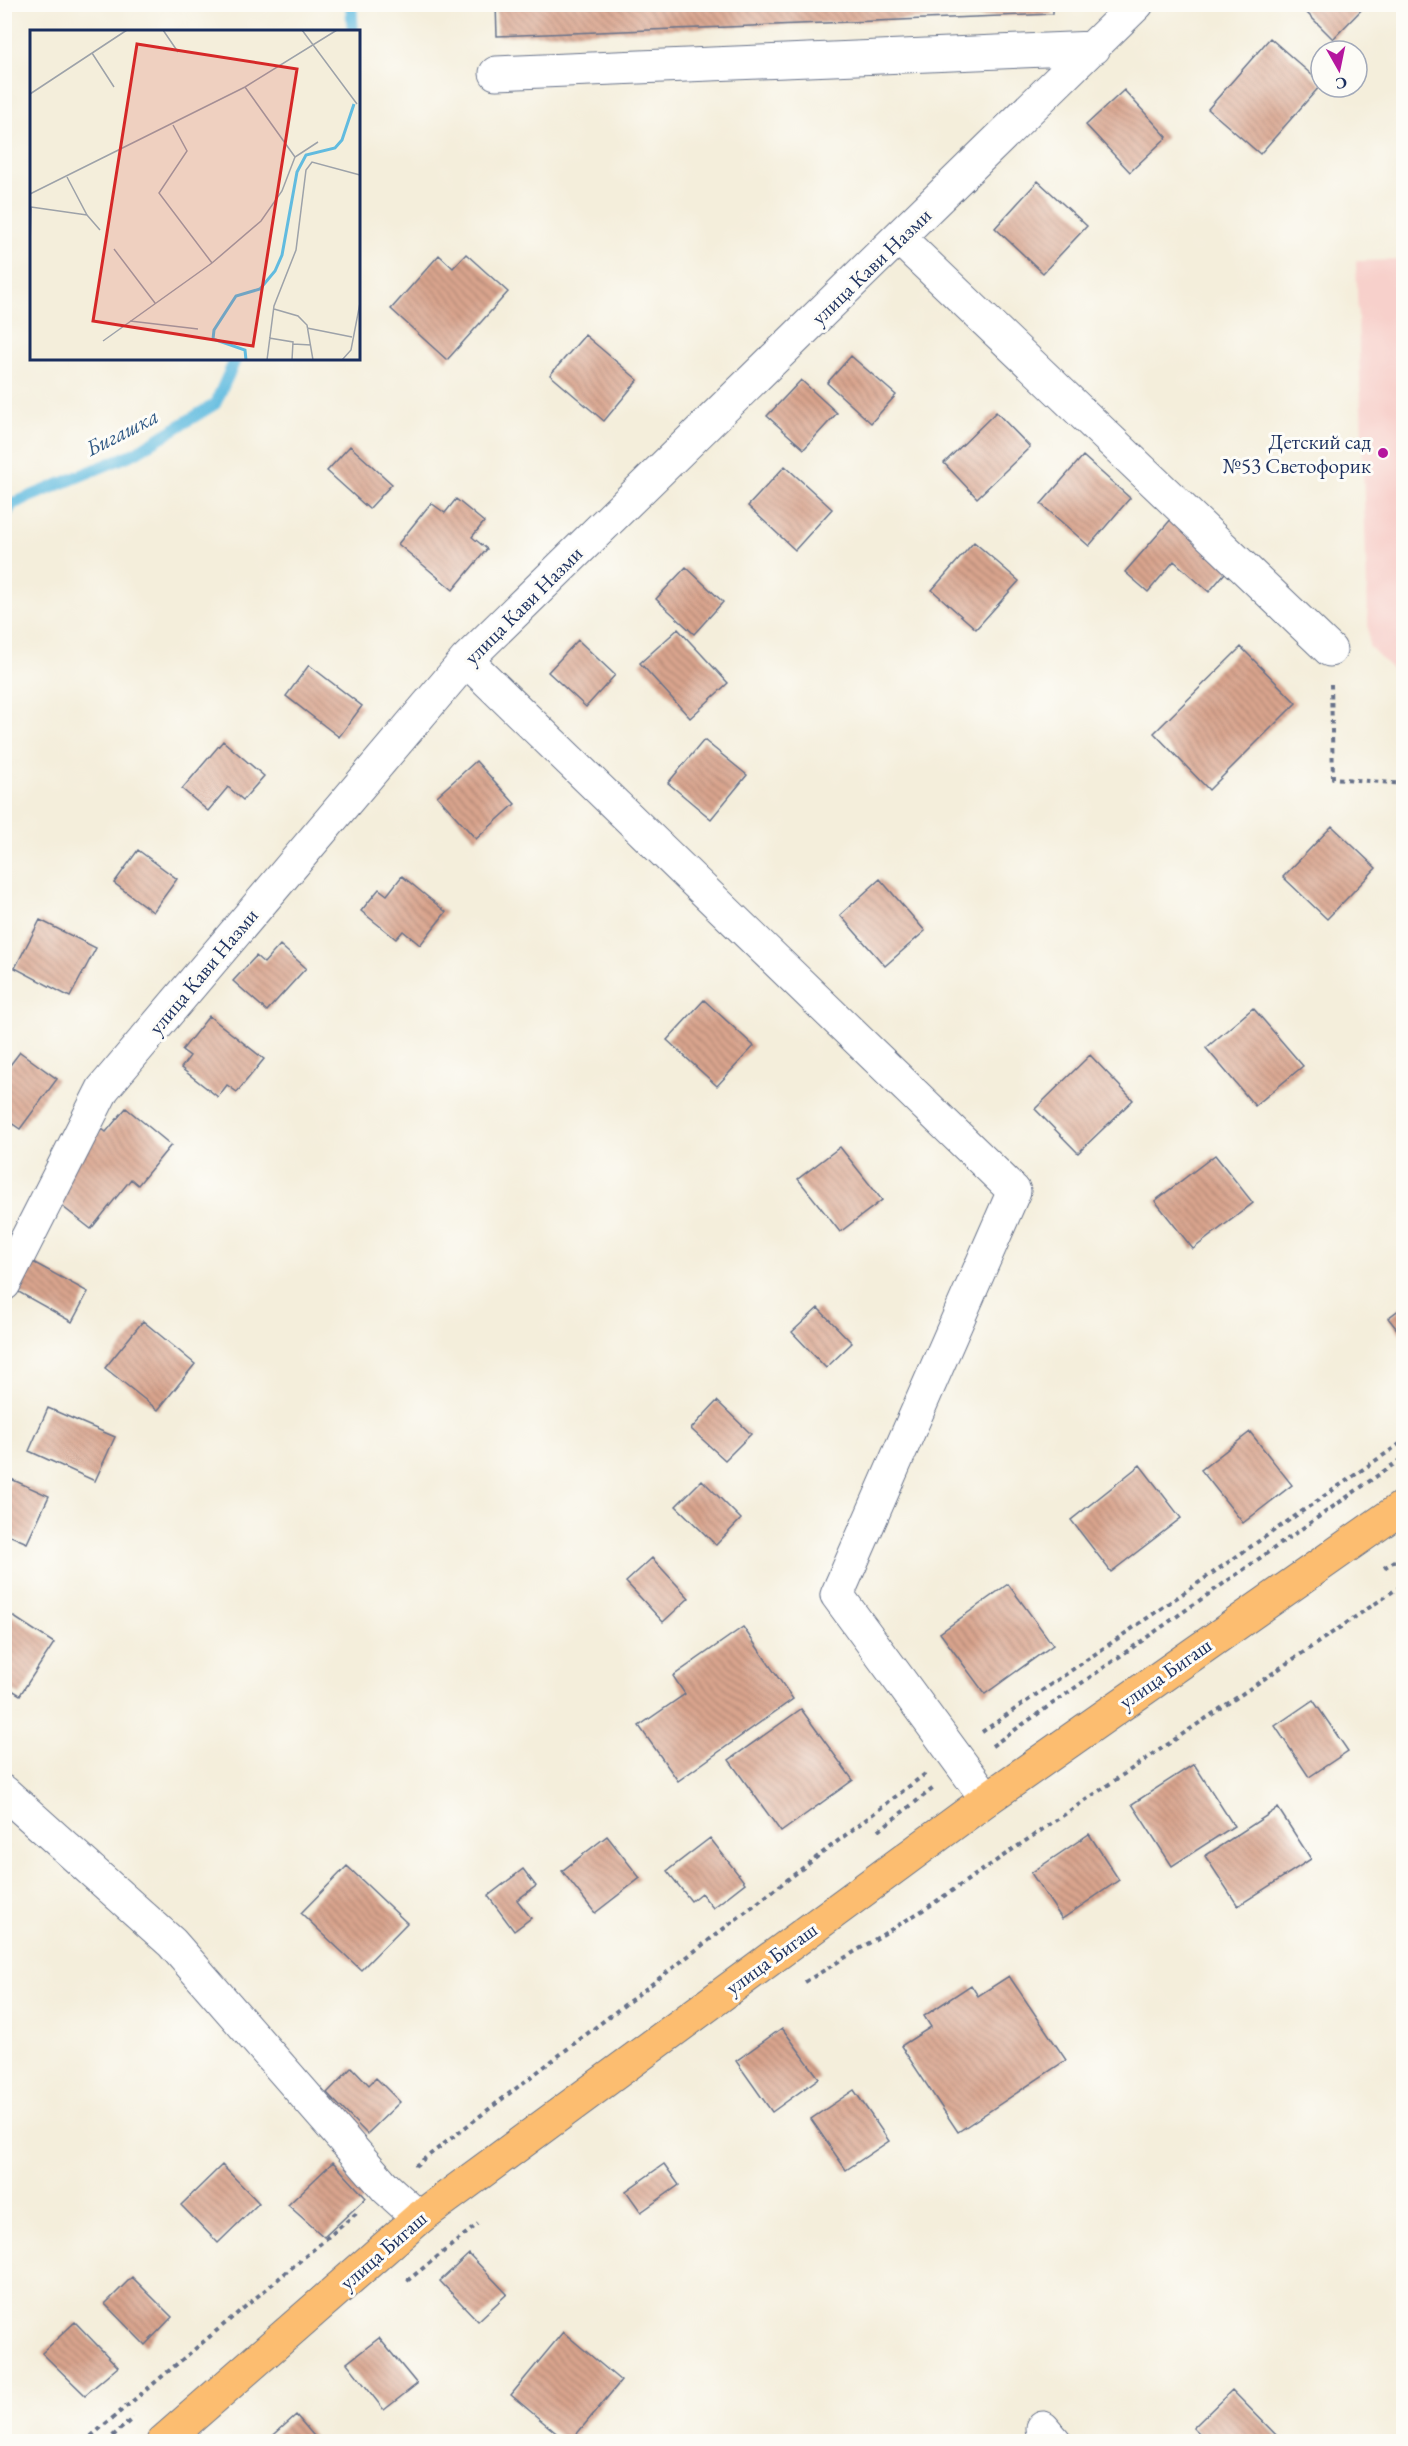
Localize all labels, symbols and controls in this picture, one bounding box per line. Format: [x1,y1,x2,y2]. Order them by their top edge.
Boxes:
inset map [30,30,360,360]
north arrow [1309,39,1369,99]
text: С [1334,72,1349,95]
street label: улица Кави Назми [805,202,937,330]
water label: Бигашка [80,401,163,463]
place label: Детский сад №53 Светофорик [1223,428,1371,479]
marker: Детский сад №53 Светофорик [1376,446,1390,460]
street label: улица Кави Назми [458,540,588,670]
street label: улица Кави Назми [142,902,264,1040]
street label: улица Бигаш [1113,1631,1217,1715]
street label: улица Бигаш [720,1915,823,2000]
street label: улица Бигаш [334,2204,433,2295]

